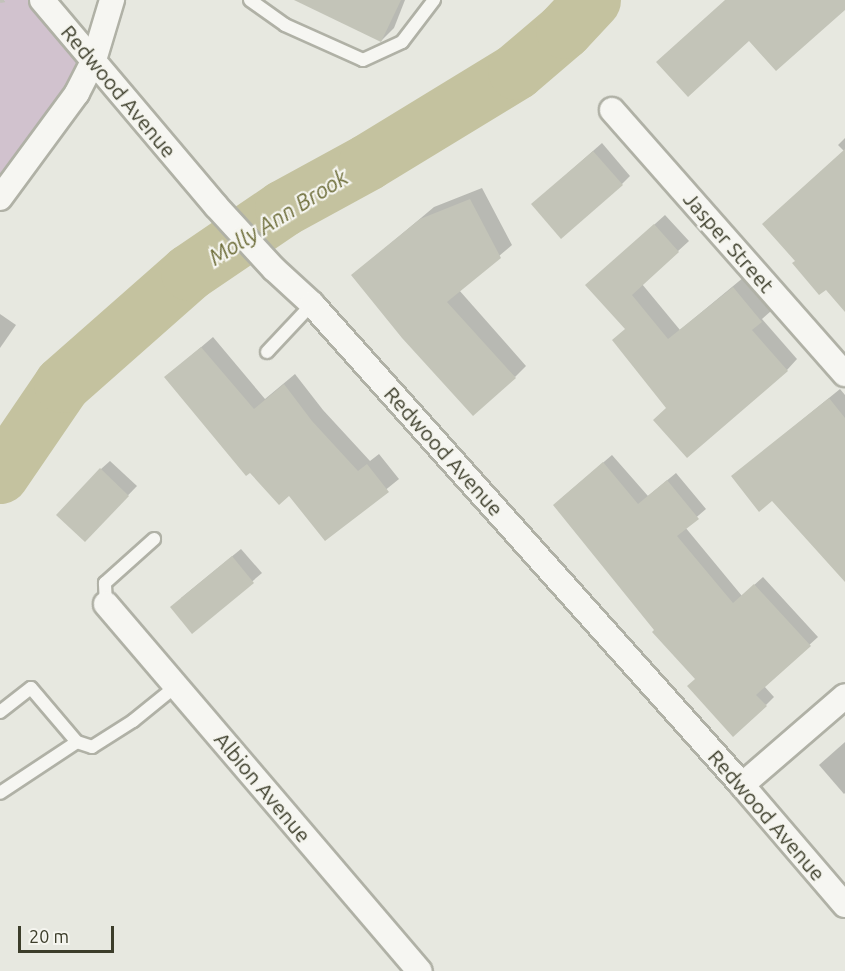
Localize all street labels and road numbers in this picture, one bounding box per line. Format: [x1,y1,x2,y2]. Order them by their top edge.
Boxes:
street label: Redwood Avenue [56,19,182,163]
street label: Jasper Street [678,186,780,298]
street label: Redwood Avenue [379,381,509,521]
street label: Albion Avenue [210,727,316,847]
street label: Redwood Avenue [703,744,831,886]

